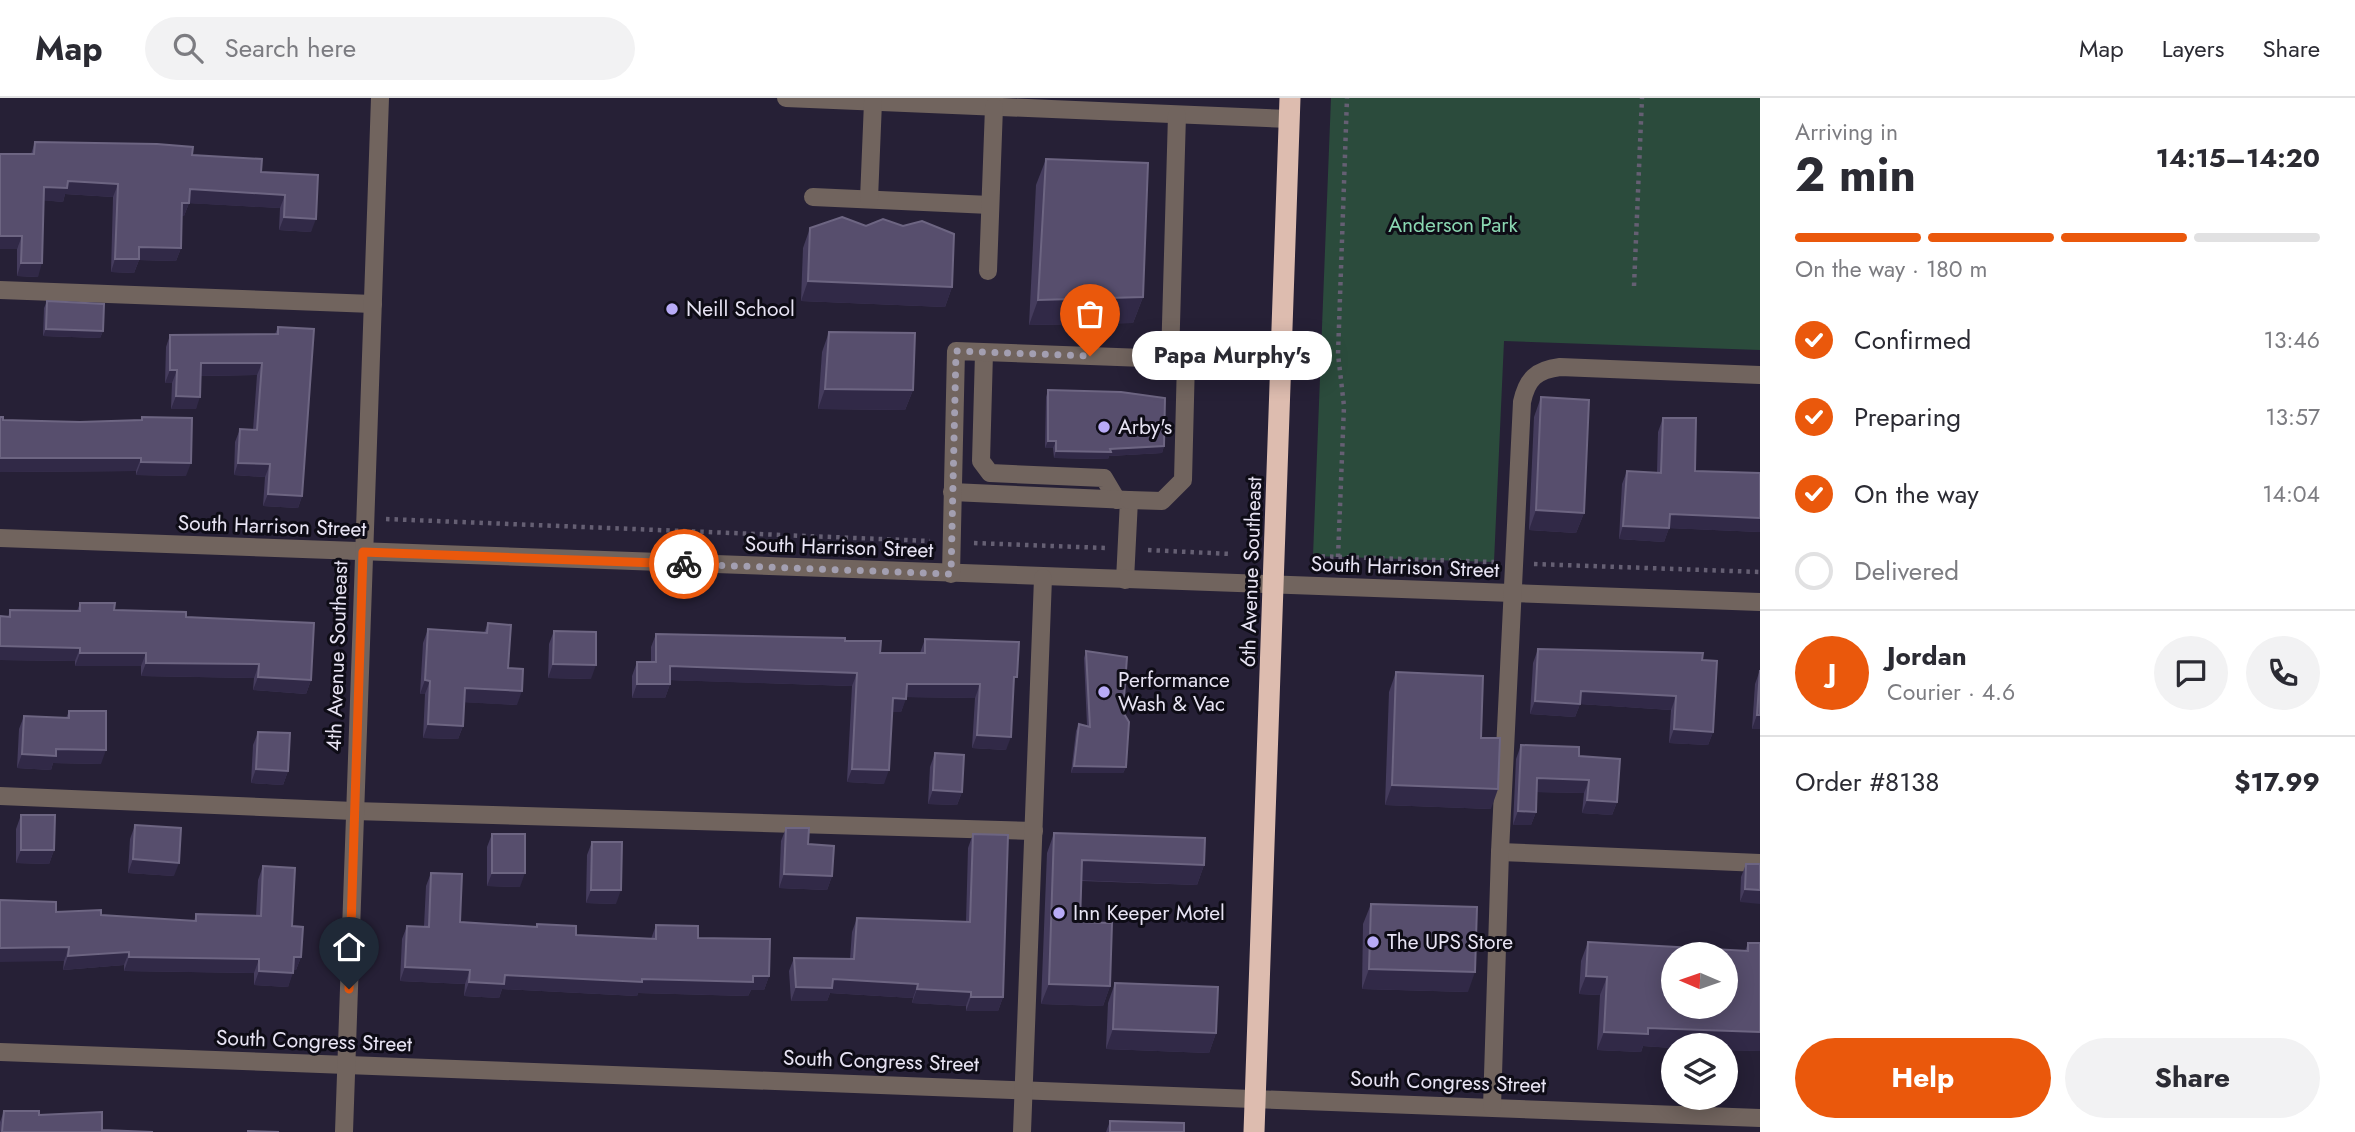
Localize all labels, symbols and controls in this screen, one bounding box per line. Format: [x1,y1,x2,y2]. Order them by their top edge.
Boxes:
search box [145,17,635,80]
text: Map [35,25,103,72]
icon: search [169,29,207,67]
text: Search here [225,29,356,67]
text: Map [2079,31,2124,66]
text: Layers [2162,31,2224,66]
text: Share [2262,31,2320,66]
text: Arriving in [1795,115,1898,149]
text: 14:15–14:20 [2156,139,2320,177]
text: 2 min [1795,142,1916,208]
park label: Anderson Park [1388,210,1519,240]
text: On the way · 180 m [1795,252,1987,286]
pin [1060,284,1120,356]
place label: Neill School [686,294,795,324]
icon: bag [1071,295,1109,333]
marker: Neill School [664,301,680,317]
icon: check [1795,321,1833,359]
text: Confirmed [1854,321,1971,359]
text: 13:46 [2264,323,2320,357]
callout: Papa Murphy's [1132,331,1332,380]
text: Papa Murphy's [1153,338,1311,372]
icon: check [1795,398,1833,436]
text: Preparing [1854,398,1961,436]
text: 13:57 [2265,400,2320,434]
place label: Arby's [1118,412,1172,442]
marker: Arby's [1096,419,1112,435]
icon: check [1795,475,1833,513]
text: On the way [1854,475,1979,513]
street label: 6th Avenue Southeast [1233,476,1269,668]
text: 14:04 [2262,477,2320,511]
street label: South Harrison Street [177,508,367,544]
courier [649,529,719,599]
street label: South Harrison Street [744,529,934,565]
icon: bike [665,545,703,583]
street label: South Harrison Street [1310,549,1500,585]
text: Delivered [1854,552,1959,590]
street label: 4th Avenue Southeast [319,560,355,752]
button: chat [2154,636,2228,710]
button: phone [2246,636,2320,710]
text: Jordan [1887,637,1967,675]
text: J [1828,654,1836,692]
place label: Performance Wash & Vac [1118,665,1230,719]
text: Courier · 4.6 [1887,675,2015,709]
marker: Performance Wash & Vac [1096,684,1112,700]
text: Order #8138 [1795,763,1939,801]
text: $17.99 [2234,763,2320,801]
place label: Inn Keeper Motel [1073,898,1225,928]
marker: Inn Keeper Motel [1051,905,1067,921]
pin [319,917,379,989]
place label: The UPS Store [1387,927,1513,957]
icon: home [330,928,368,966]
marker: The UPS Store [1365,934,1381,950]
north arrow [1661,942,1738,1018]
map controls [1661,942,1738,1110]
street label: South Congress Street [215,1023,413,1059]
button: layers [1661,1033,1738,1110]
button: Help [1795,1038,2051,1118]
button: Share [2065,1038,2320,1118]
street label: South Congress Street [782,1043,980,1079]
street label: South Congress Street [1349,1064,1547,1100]

